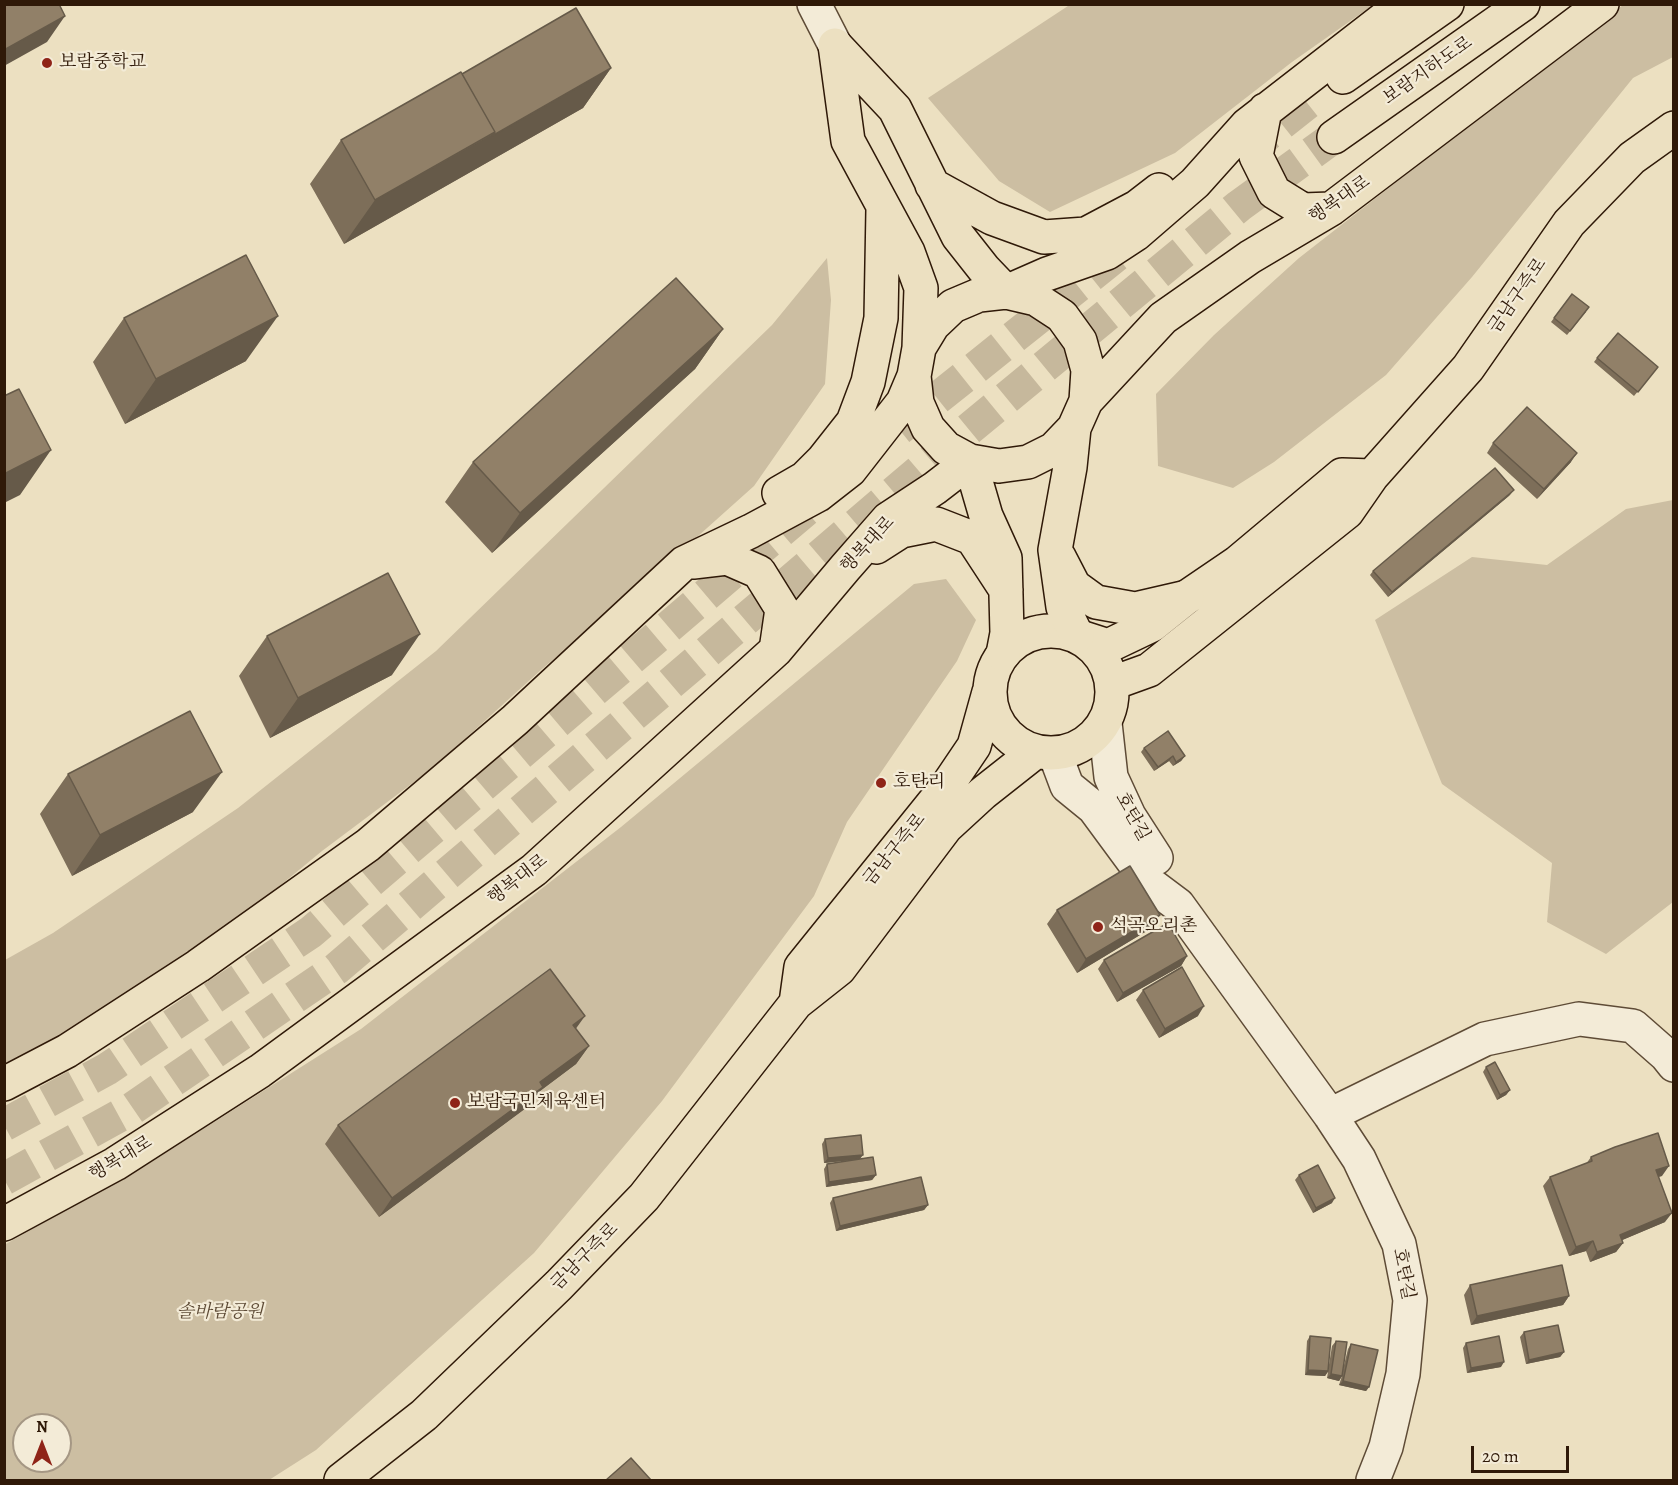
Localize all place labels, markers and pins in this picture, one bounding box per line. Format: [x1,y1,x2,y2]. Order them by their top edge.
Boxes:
place label: 보람중학교 [59,52,146,74]
marker: 보람중학교 [40,56,54,70]
place label: 호탄리 [893,772,945,794]
marker: 호탄리 [874,776,888,790]
place label: 석곡오리촌 [1110,916,1197,938]
marker: 석곡오리촌 [1091,920,1105,934]
place label: 보람국민체육센터 [467,1092,606,1114]
marker: 보람국민체육센터 [448,1096,462,1110]

